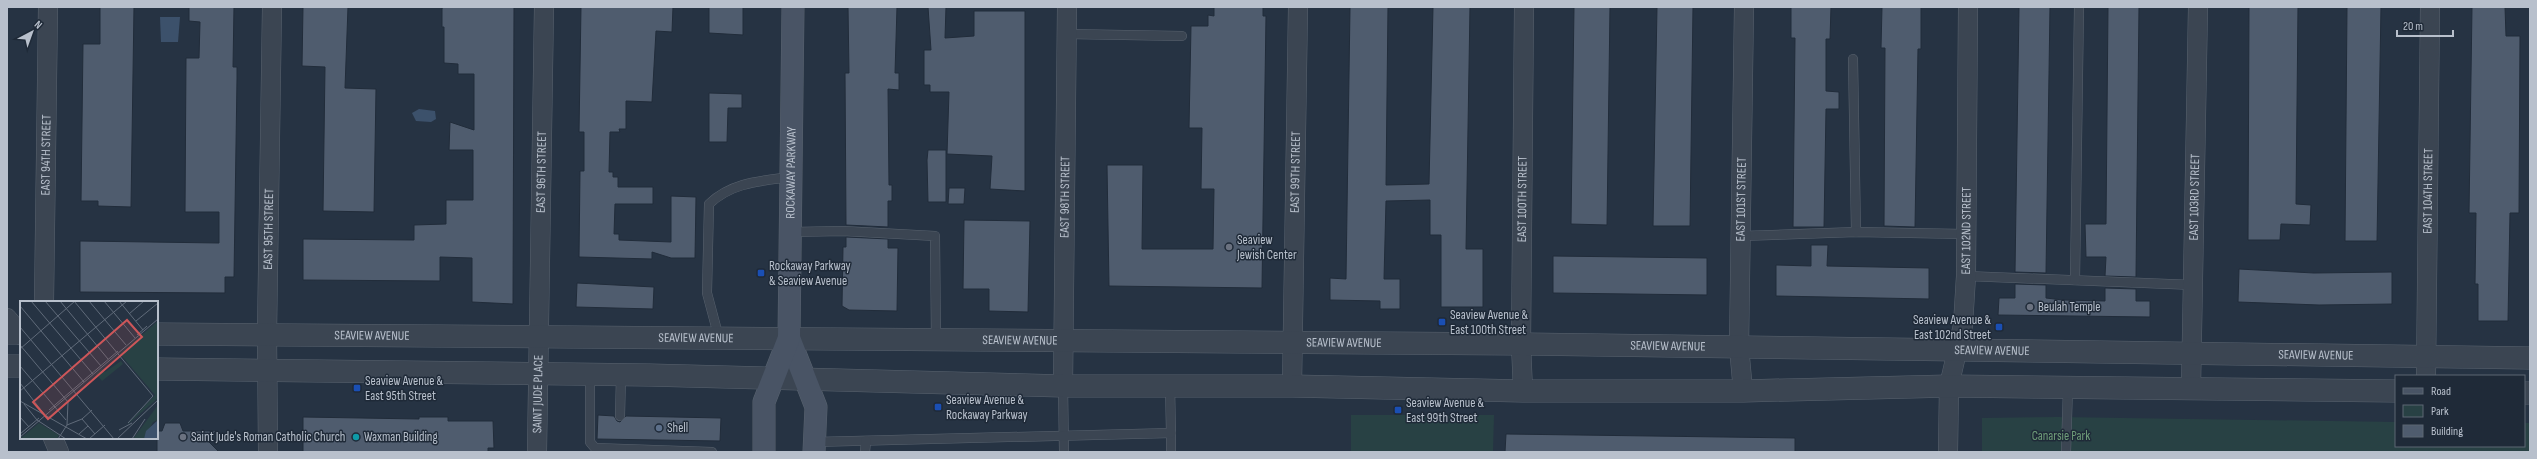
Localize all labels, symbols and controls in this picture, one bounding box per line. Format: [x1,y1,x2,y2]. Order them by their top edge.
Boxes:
north arrow [12,12,52,52]
scale bar [2397,12,2453,38]
text: N [32,18,45,32]
text: 20 m [2403,19,2423,34]
street label: EAST 94TH STREET [37,114,55,196]
street label: ROCKAWAY PARKWAY [782,126,800,219]
street label: EAST 96TH STREET [533,131,550,213]
street label: EAST 99TH STREET [1287,131,1304,213]
street label: EAST 104TH STREET [2420,148,2436,234]
street label: EAST 103RD STREET [2186,153,2203,241]
street label: EAST 98TH STREET [1057,156,1073,238]
street label: EAST 100TH STREET [1514,156,1531,242]
street label: EAST 101ST STREET [1733,157,1750,241]
street label: EAST 102ND STREET [1958,187,1975,274]
street label: EAST 95TH STREET [260,188,277,270]
place label: Seaview Jewish Center [1236,232,1297,263]
marker: Seaview Jewish Center [1224,242,1234,252]
place label: Rockaway Parkway & Seaview Avenue [769,258,851,289]
marker: Rockaway Parkway & Seaview Avenue [756,268,766,278]
place label: Beulah Temple [2038,299,2101,315]
inset map [20,301,158,439]
marker: Beulah Temple [2025,302,2035,312]
place label: Seaview Avenue & East 100th Street [1450,307,1529,338]
place label: Seaview Avenue & East 102nd Street [1913,312,1991,343]
marker: Seaview Avenue & East 100th Street [1437,317,1447,327]
marker: Seaview Avenue & East 102nd Street [1994,322,2004,332]
street label: SEAVIEW AVENUE [334,327,410,344]
street label: SEAVIEW AVENUE [658,330,734,346]
street label: SEAVIEW AVENUE [982,332,1058,349]
street label: SEAVIEW AVENUE [1306,334,1382,351]
street label: SEAVIEW AVENUE [1630,338,1706,355]
street label: SEAVIEW AVENUE [1954,342,2030,359]
street label: SEAVIEW AVENUE [2278,347,2354,364]
street label: SAINT JUDE PLACE [529,355,547,433]
place label: Seaview Avenue & East 95th Street [365,373,444,404]
legend [2395,375,2525,447]
marker: Seaview Avenue & East 95th Street [352,383,362,393]
text: Road [2431,384,2451,399]
place label: Seaview Avenue & Rockaway Parkway [946,392,1028,423]
place label: Seaview Avenue & East 99th Street [1406,395,1485,426]
marker: Seaview Avenue & Rockaway Parkway [933,402,943,412]
text: Park [2431,404,2449,419]
marker: Seaview Avenue & East 99th Street [1393,405,1403,415]
place label: Shell [667,420,688,436]
marker: Shell [654,423,664,433]
text: Building [2431,424,2463,439]
park label: Canarsie Park [2032,428,2090,444]
place label: Saint Jude's Roman Catholic Church [191,429,345,445]
place label: Waxman Building [364,429,438,445]
marker: Saint Jude's Roman Catholic Church [178,432,188,442]
marker: Waxman Building [351,432,361,442]

